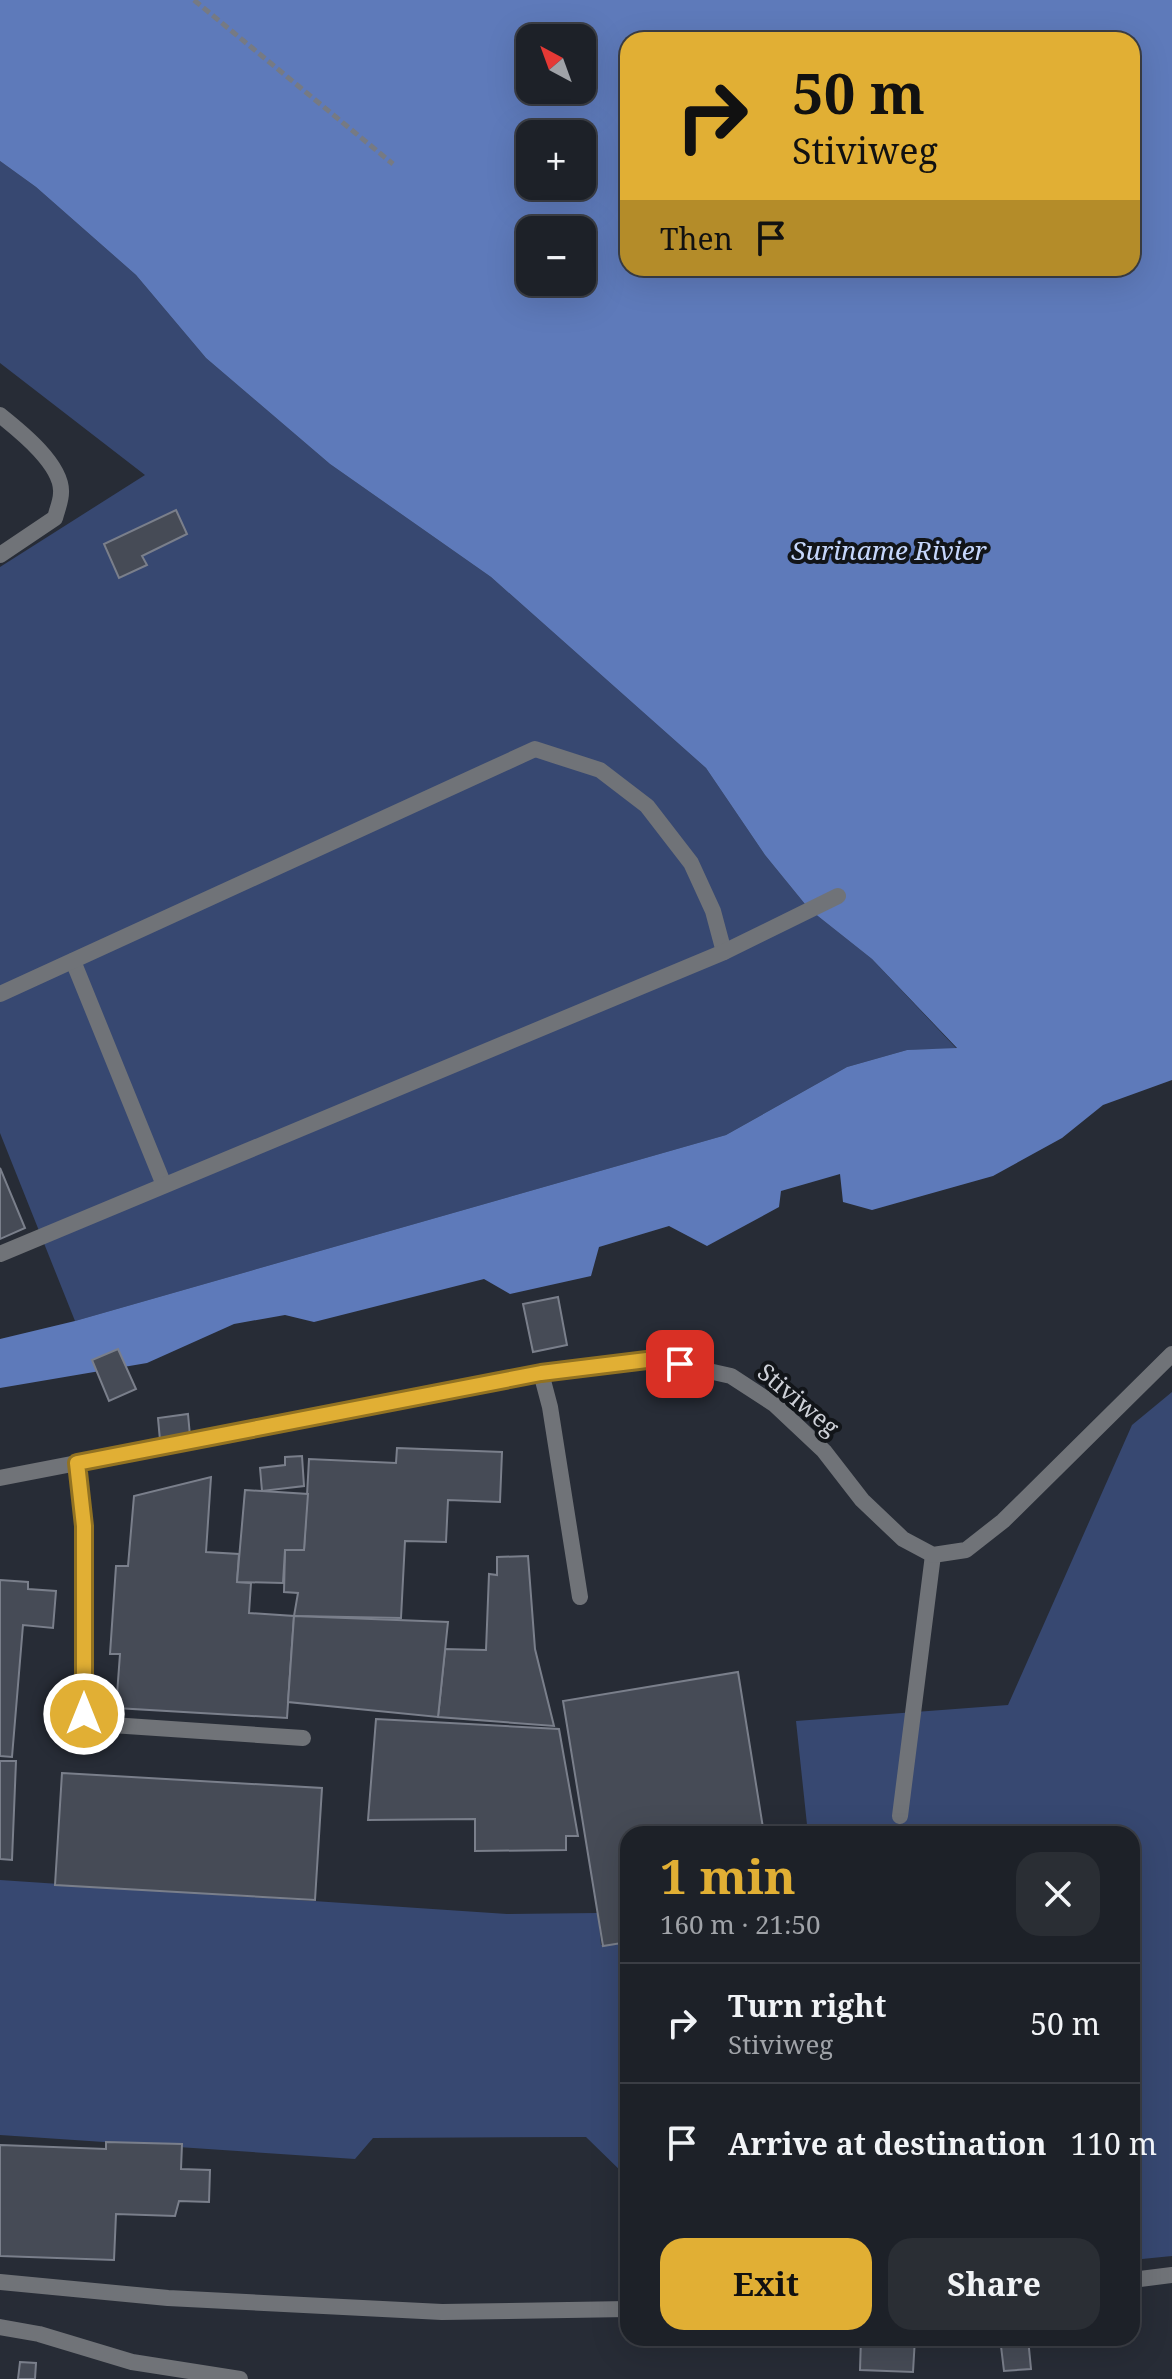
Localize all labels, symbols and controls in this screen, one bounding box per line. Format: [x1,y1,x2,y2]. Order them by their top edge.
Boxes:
north arrow [516,24,596,104]
map controls [516,24,596,296]
text: 50 m [792,54,925,130]
icon: right [660,64,764,168]
button: + [516,120,596,200]
text: Stiviweg [792,126,938,175]
button: − [516,216,596,296]
icon: arrive [749,216,793,260]
text: Then [660,218,733,259]
water label: Suriname Rivier [791,532,987,568]
pin [646,1330,714,1398]
icon: arrive [658,1342,702,1386]
street label: Stiviweg [751,1355,847,1443]
position arrow [42,1672,126,1756]
text: 1 min [660,1843,796,1908]
button: close [1016,1852,1100,1936]
text: 160 m · 21:50 [660,1906,821,1942]
text: Turn right [728,1985,886,2026]
icon: right [660,2001,704,2045]
text: 50 m [1030,2003,1100,2044]
text: Stiviweg [728,2026,833,2062]
icon: arrive [660,2121,704,2165]
text: Arrive at destination [728,2123,1047,2164]
text: 110 m [1071,2123,1157,2164]
button: Exit [660,2238,872,2330]
button: Share [888,2238,1100,2330]

